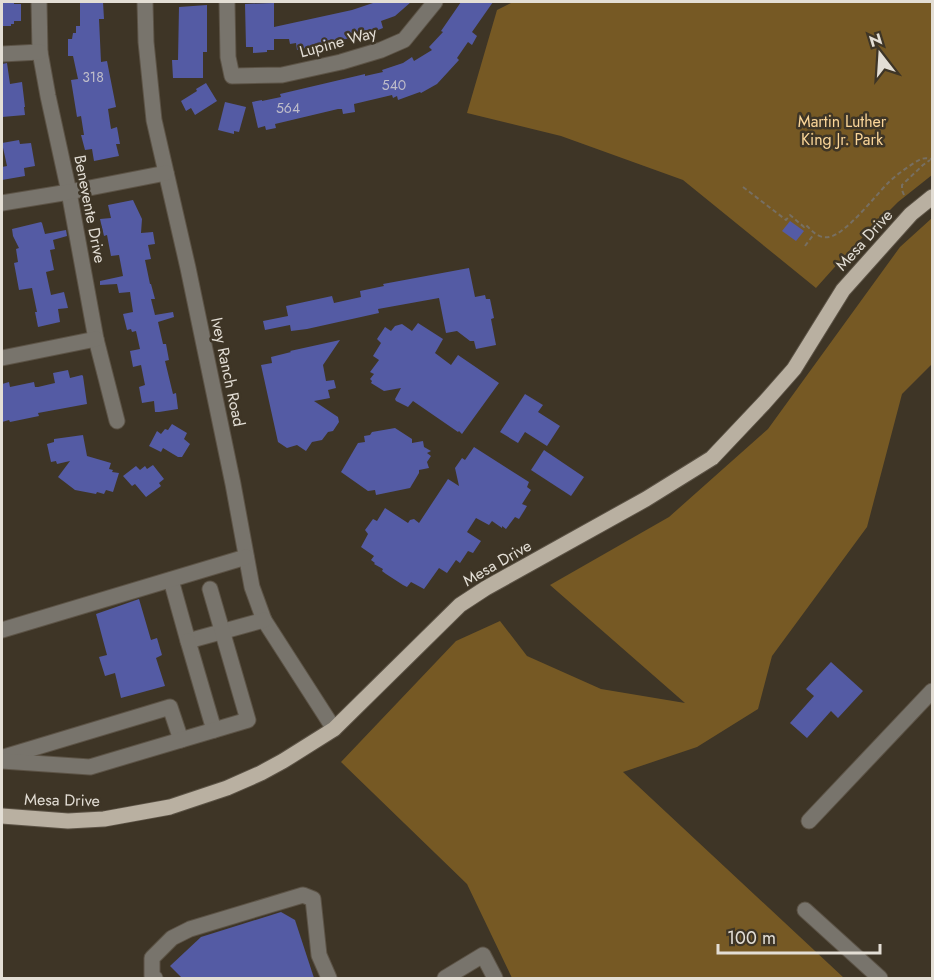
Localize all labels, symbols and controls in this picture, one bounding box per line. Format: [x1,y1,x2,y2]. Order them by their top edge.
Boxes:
street label: Lupine Way [297,20,380,63]
north arrow [850,24,910,84]
text: N [866,27,885,53]
house number: 318 [82,67,104,87]
house number: 540 [382,75,406,95]
house number: 564 [276,98,300,118]
park label: Martin Luther King Jr. Park [798,110,887,151]
street label: Benevente Drive [68,153,112,265]
street label: Mesa Drive [830,204,898,276]
street label: Ivey Ranch Road [205,315,251,429]
street label: Mesa Drive [458,534,536,592]
street label: Mesa Drive [24,788,100,812]
scale bar [718,917,880,955]
text: 100 m [727,925,776,951]

